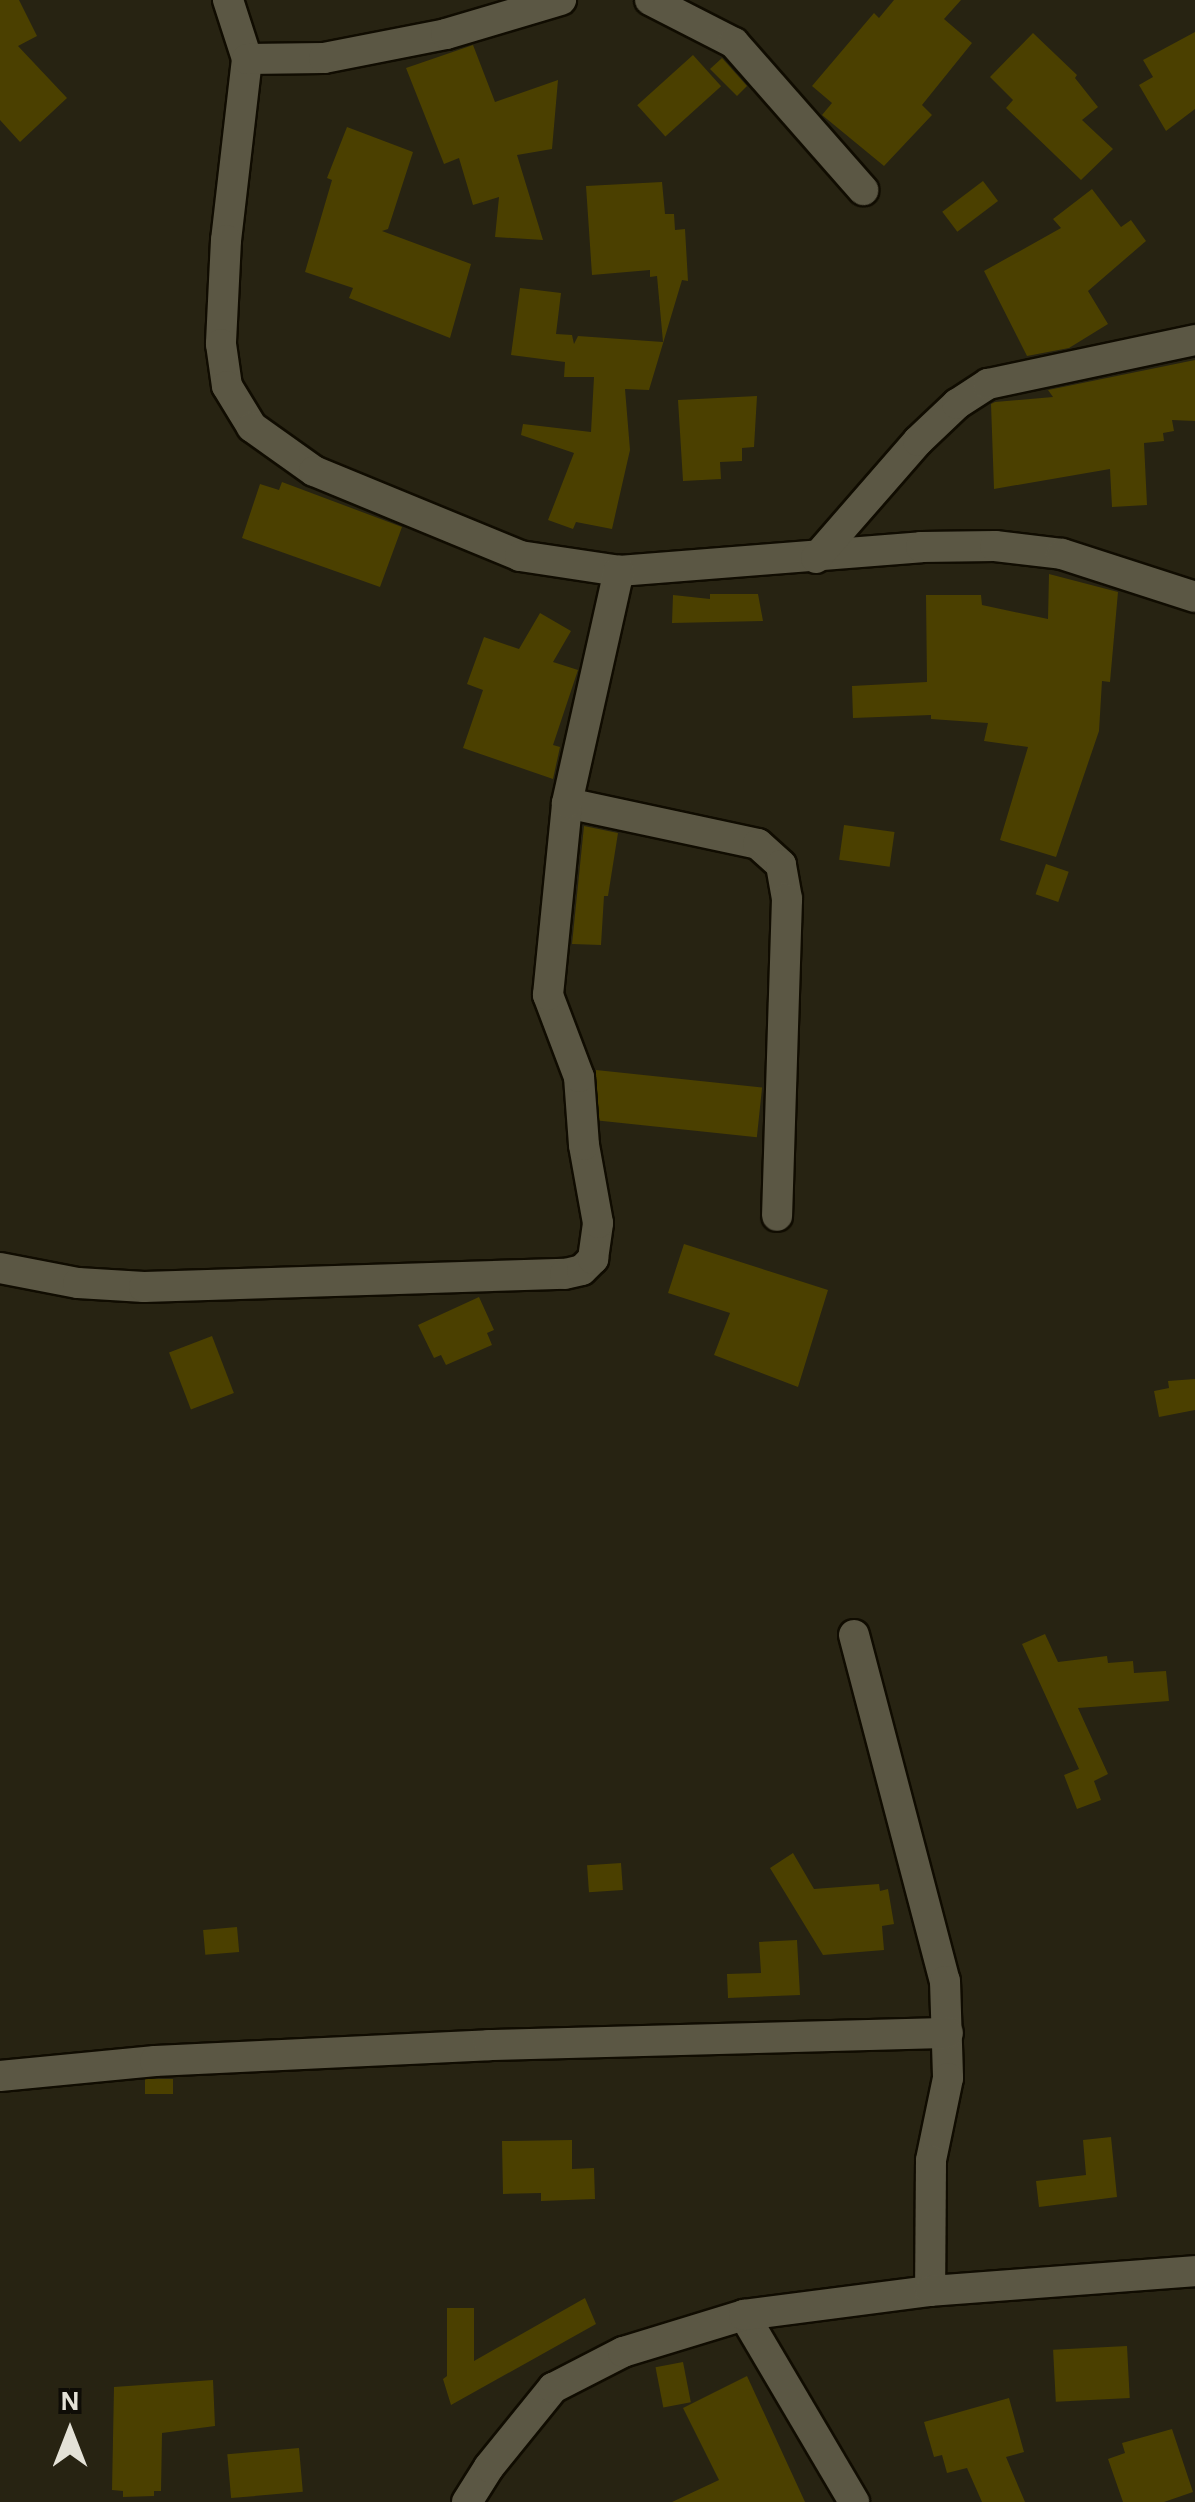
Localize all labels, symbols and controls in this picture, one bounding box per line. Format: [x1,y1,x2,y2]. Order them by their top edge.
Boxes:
north arrow [20,2382,120,2482]
text: N [60,2388,80,2416]

